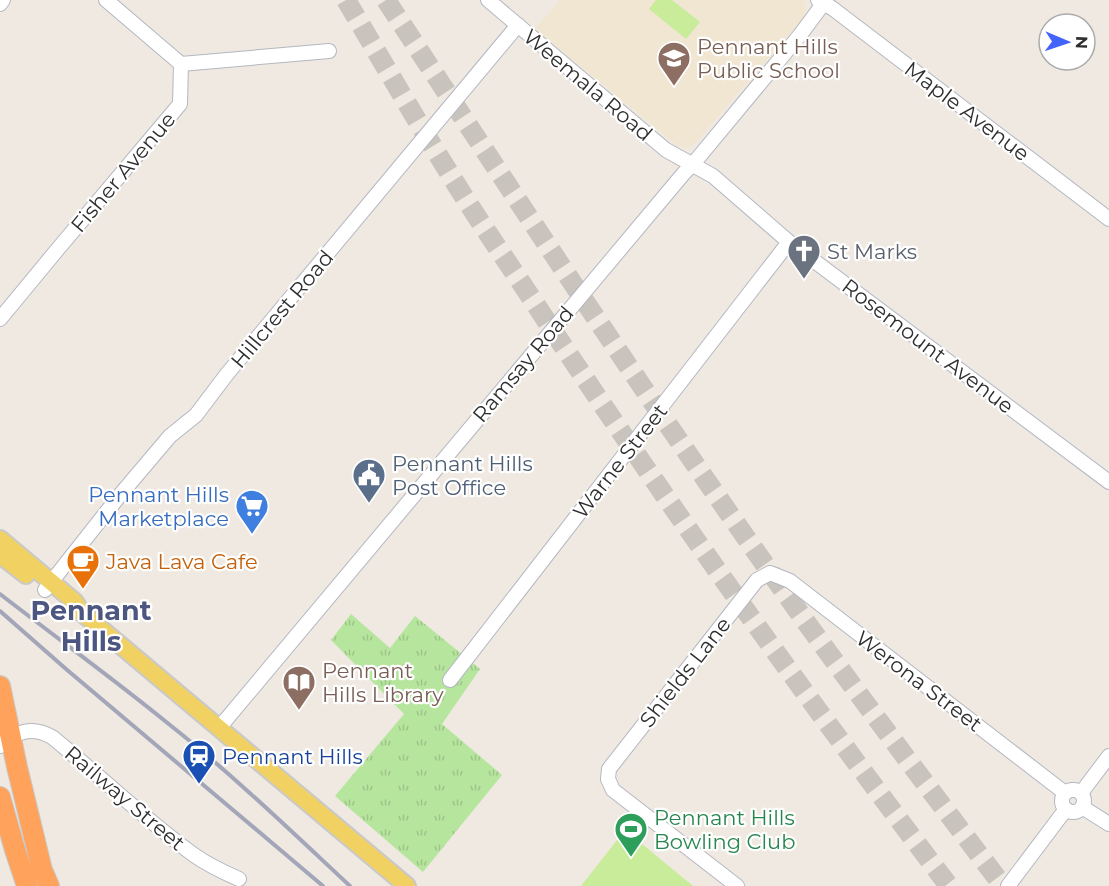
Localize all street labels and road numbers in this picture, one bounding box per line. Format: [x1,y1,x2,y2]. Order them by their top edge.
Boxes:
street label: Weemala Road [518,24,658,146]
street label: Maple Avenue [900,56,1034,166]
street label: Fisher Avenue [65,107,181,237]
street label: Hillcrest Road [226,245,338,373]
street label: Rosemount Avenue [837,273,1019,419]
street label: Ramsay Road [467,301,579,427]
street label: Warne Street [567,399,673,523]
street label: Shields Lane [634,612,736,732]
street label: Werona Street [851,625,987,737]
street label: Railway Street [60,740,190,856]

